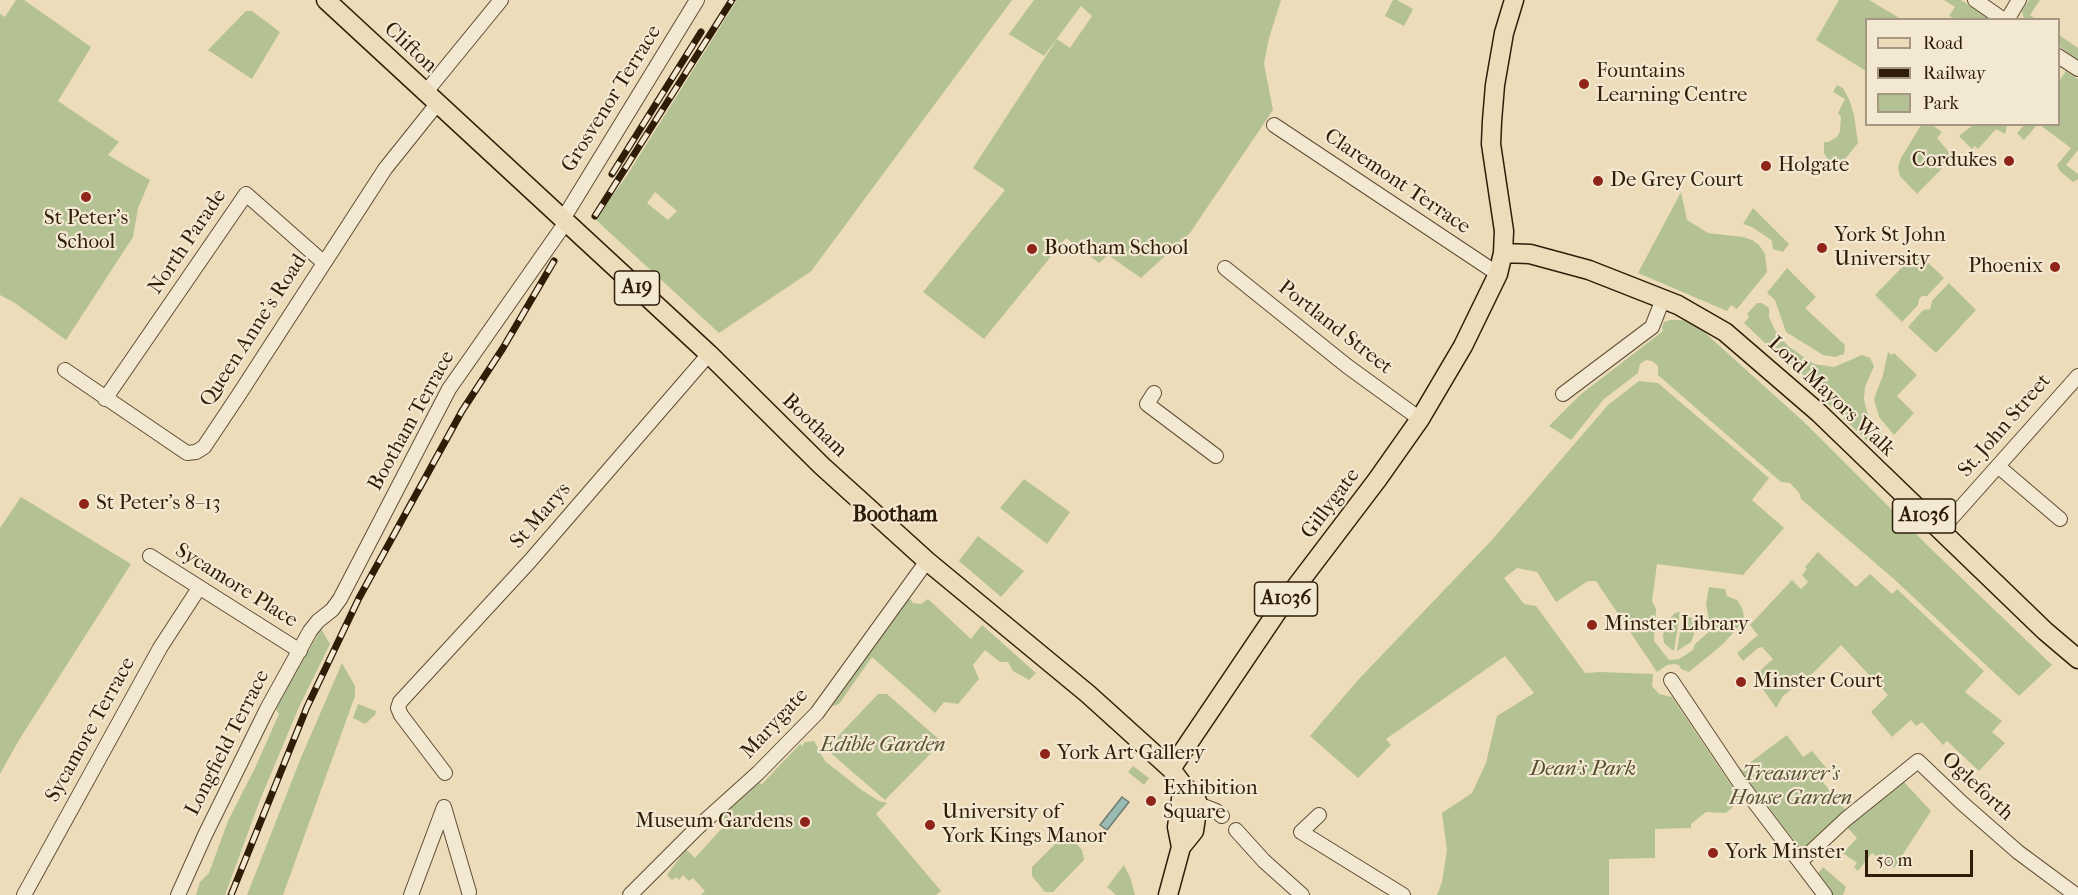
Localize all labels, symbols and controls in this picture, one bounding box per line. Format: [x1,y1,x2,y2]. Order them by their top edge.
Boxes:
street label: Clifton [378,17,442,79]
legend [1865,18,2060,126]
street label: Grosvenor Terrace [557,21,667,177]
text: Road [1923,33,1963,54]
place label: Fountains Learning Centre [1596,59,1747,109]
text: Railway [1923,63,1986,84]
marker: Fountains Learning Centre [1577,77,1591,91]
text: Park [1923,93,1959,114]
street label: Claremont Terrace [1319,124,1475,240]
place label: Cordukes [1912,148,1997,174]
place label: Holgate [1778,153,1849,179]
marker: Cordukes [2002,154,2016,168]
marker: Holgate [1759,159,1773,173]
place label: De Grey Court [1610,168,1743,194]
marker: De Grey Court [1591,174,1605,188]
street label: North Parade [144,185,232,299]
marker: St Peter's School [79,190,93,204]
place label: St Peter's School [44,206,128,256]
place label: York St John University [1834,223,1946,273]
place label: Bootham School [1044,236,1188,262]
marker: York St John University [1815,241,1829,255]
marker: Bootham School [1025,242,1039,256]
street label: Queen Anne's Road [195,250,313,412]
place label: Phoenix [1968,254,2043,280]
marker: Phoenix [2048,260,2062,274]
road number: A19 [614,271,660,305]
street label: Portland Street [1273,276,1397,380]
street label: Lord Mayors Walk [1762,332,1900,462]
street label: Bootham Terrace [363,347,461,495]
street label: St. John Street [1953,369,2057,483]
street label: Bootham [776,389,852,463]
street label: Gillygate [1296,464,1366,544]
street label: St Marys [505,478,577,554]
place label: St Peter's 8–13 [96,491,221,517]
marker: St Peter's 8–13 [77,497,91,511]
road number: A1036 [1892,499,1956,533]
district label: Bootham [852,503,938,529]
street label: Sycamore Place [170,538,302,634]
road number: A1036 [1254,582,1318,616]
place label: Minster Library [1604,612,1749,638]
marker: Minster Library [1585,618,1599,632]
street label: Sycamore Terrace [41,653,141,807]
street label: Longfield Terrace [180,666,276,820]
place label: Minster Court [1753,669,1883,695]
marker: Minster Court [1734,675,1748,689]
street label: Marygate [736,683,814,765]
park label: Edible Garden [820,733,946,759]
place label: York Art Gallery [1057,741,1205,767]
marker: York Art Gallery [1038,747,1052,761]
street label: Ogleforth [1936,747,2018,827]
park label: Dean's Park [1530,757,1636,783]
park label: Treasurer's House Garden [1730,762,1852,812]
place label: Exhibition Square [1163,776,1258,826]
marker: Exhibition Square [1144,794,1158,808]
place label: University of York Kings Manor [942,800,1107,850]
place label: Museum Gardens [635,809,793,835]
marker: Museum Gardens [798,815,812,829]
marker: University of York Kings Manor [923,818,937,832]
scale bar [1868,838,1976,876]
place label: York Minster [1725,840,1844,866]
marker: York Minster [1706,846,1720,860]
text: 50 m [1876,850,1912,871]

